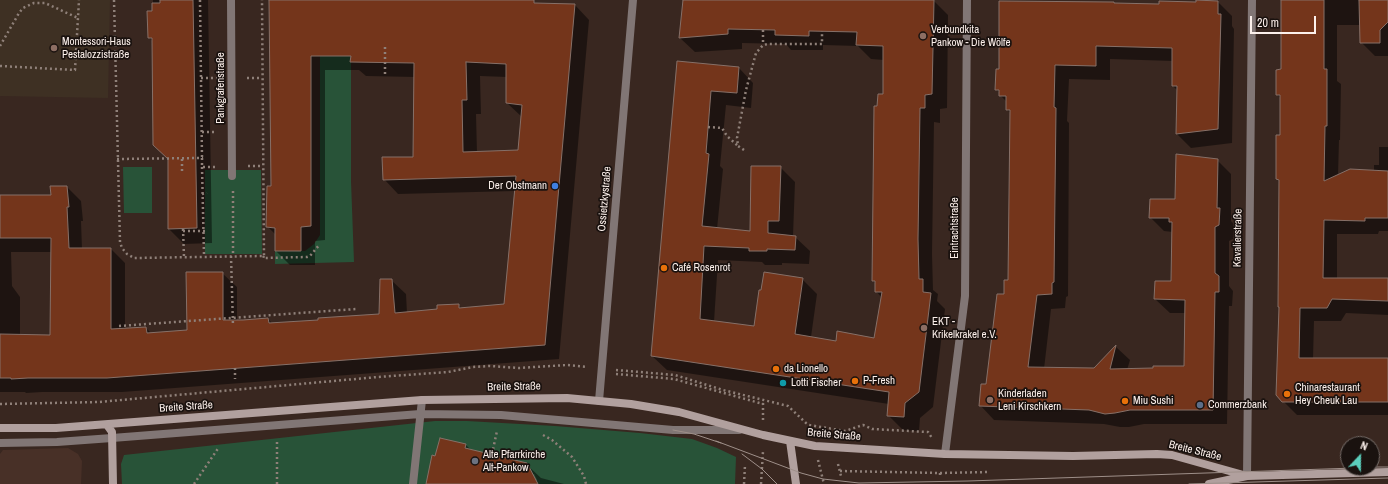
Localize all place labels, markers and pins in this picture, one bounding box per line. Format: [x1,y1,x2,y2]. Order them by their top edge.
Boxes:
place label: Verbundkita Pankow - Die Wölfe [931,23,1011,49]
marker: Verbundkita Pankow - Die Wölfe [918,31,928,41]
place label: Montessori-Haus Pestalozzistraße [62,35,131,61]
marker: Montessori-Haus Pestalozzistraße [49,43,59,53]
place label: Der Obstmann [488,179,547,193]
marker: Der Obstmann [550,181,560,191]
place label: Café Rosenrot [672,261,730,275]
marker: Café Rosenrot [659,263,669,273]
place label: EKT - Krikelkrakel e.V. [932,315,997,341]
marker: EKT - Krikelkrakel e.V. [919,323,929,333]
place label: da Lionello [784,362,828,376]
marker: da Lionello [771,364,781,374]
place label: P-Fresh [863,374,895,388]
place label: Lotti Fischer [791,376,841,390]
marker: P-Fresh [850,376,860,386]
marker: Lotti Fischer [778,378,788,388]
place label: Chinarestaurant Hey Cheuk Lau [1295,381,1360,407]
place label: Kinderladen Leni Kirschkern [998,387,1061,413]
marker: Chinarestaurant Hey Cheuk Lau [1282,389,1292,399]
place label: Miu Sushi [1133,394,1174,408]
marker: Kinderladen Leni Kirschkern [985,395,995,405]
marker: Miu Sushi [1120,396,1130,406]
place label: Commerzbank [1208,398,1267,412]
marker: Commerzbank [1195,400,1205,410]
place label: Alte Pfarrkirche Alt-Pankow [483,448,545,474]
marker: Alte Pfarrkirche Alt-Pankow [470,456,480,466]

